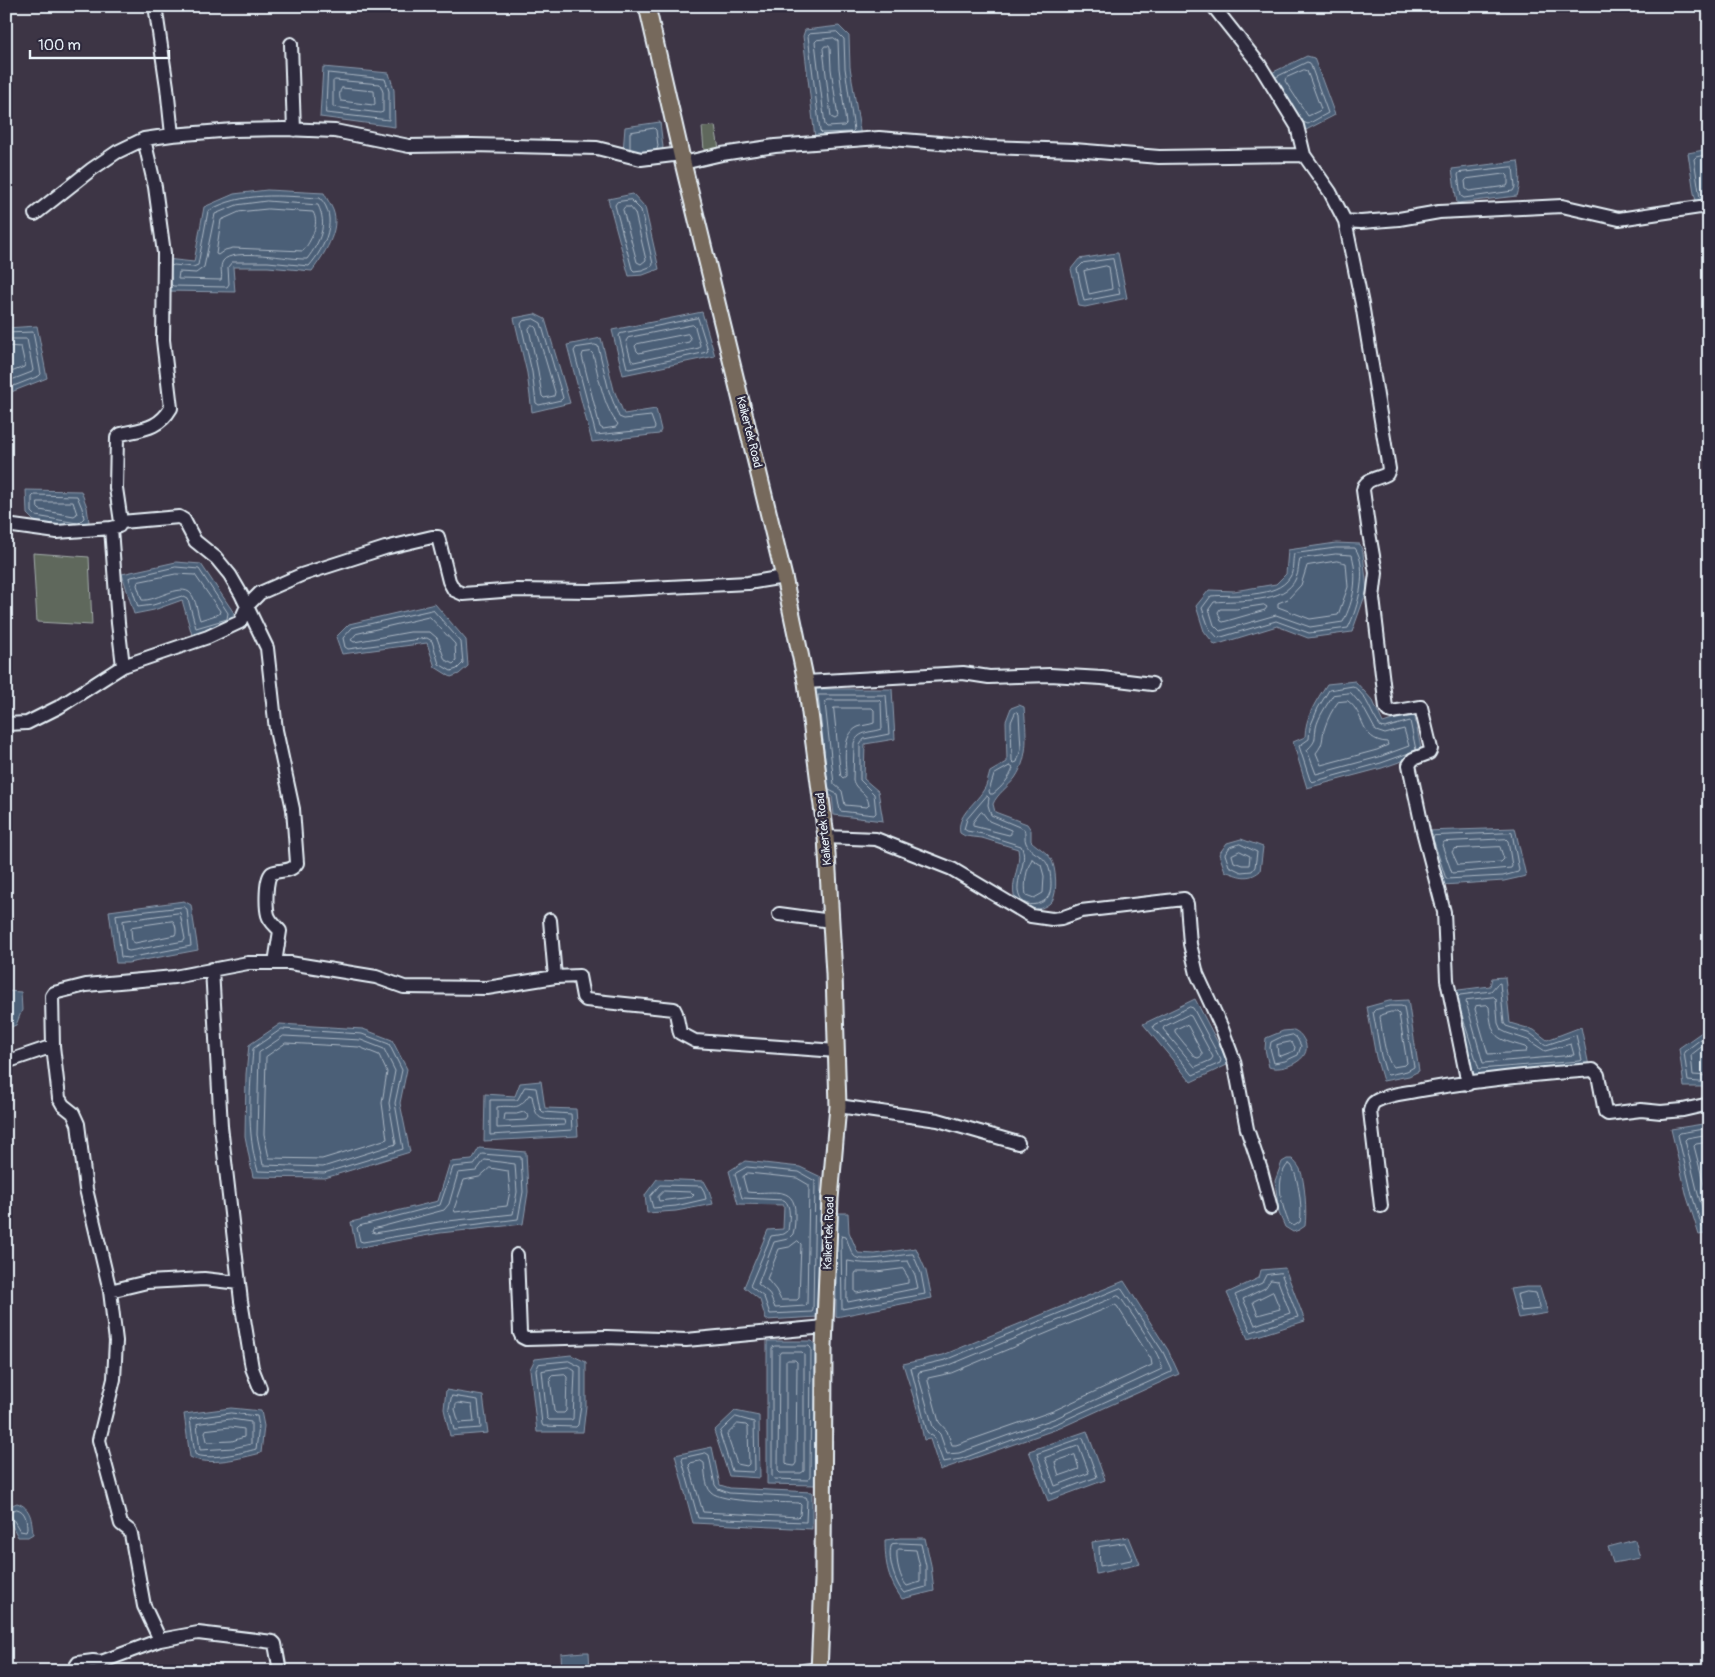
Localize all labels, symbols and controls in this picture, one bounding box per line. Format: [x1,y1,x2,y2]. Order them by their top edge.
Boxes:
scale bar [30,28,169,60]
text: 100 m [38,36,81,55]
street label: Kaikertek Road [733,395,765,470]
street label: Kaikertek Road [813,792,835,866]
street label: Kaikertek Road [820,1196,838,1270]

